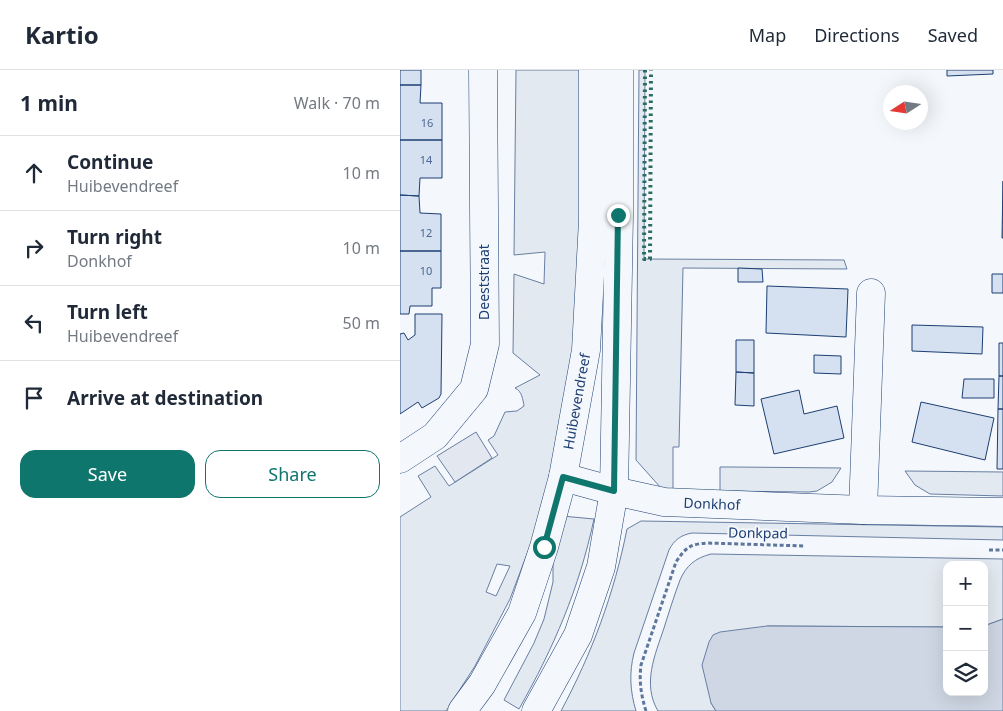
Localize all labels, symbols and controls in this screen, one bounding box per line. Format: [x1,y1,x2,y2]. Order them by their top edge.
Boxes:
text: Kartio [25,18,99,51]
text: Map [749,23,786,47]
text: Directions [814,23,900,47]
text: Saved [928,23,978,47]
north arrow [883,85,928,130]
text: 1 min [20,89,78,117]
text: Walk · 70 m [294,92,380,114]
house number: 16 [421,115,433,130]
text: Continue [67,149,153,175]
house number: 14 [420,152,433,167]
icon: ahead [20,159,48,187]
text: 10 m [343,162,380,184]
text: Huibevendreef [67,175,178,197]
route end [607,204,630,227]
text: Turn right [67,224,162,250]
house number: 12 [420,225,432,240]
icon: right [20,234,48,262]
text: 10 m [343,237,380,259]
street label: Deeststraat [474,244,493,320]
text: Donkhof [67,250,132,272]
house number: 10 [420,263,432,278]
text: Turn left [67,299,148,325]
icon: left [20,309,48,337]
text: 50 m [343,312,380,334]
text: Huibevendreef [67,325,178,347]
street label: Huibevendreef [558,351,594,451]
icon: arrive [20,384,48,412]
text: Arrive at destination [67,385,263,411]
button: Save [20,450,195,498]
button: Share [205,450,380,498]
street label: Donkhof [683,493,742,514]
street label: Donkpad [728,522,788,543]
route start [533,536,556,559]
map controls [943,561,988,696]
button: + [943,561,988,606]
button: − [943,606,988,651]
button: layers [943,651,988,696]

